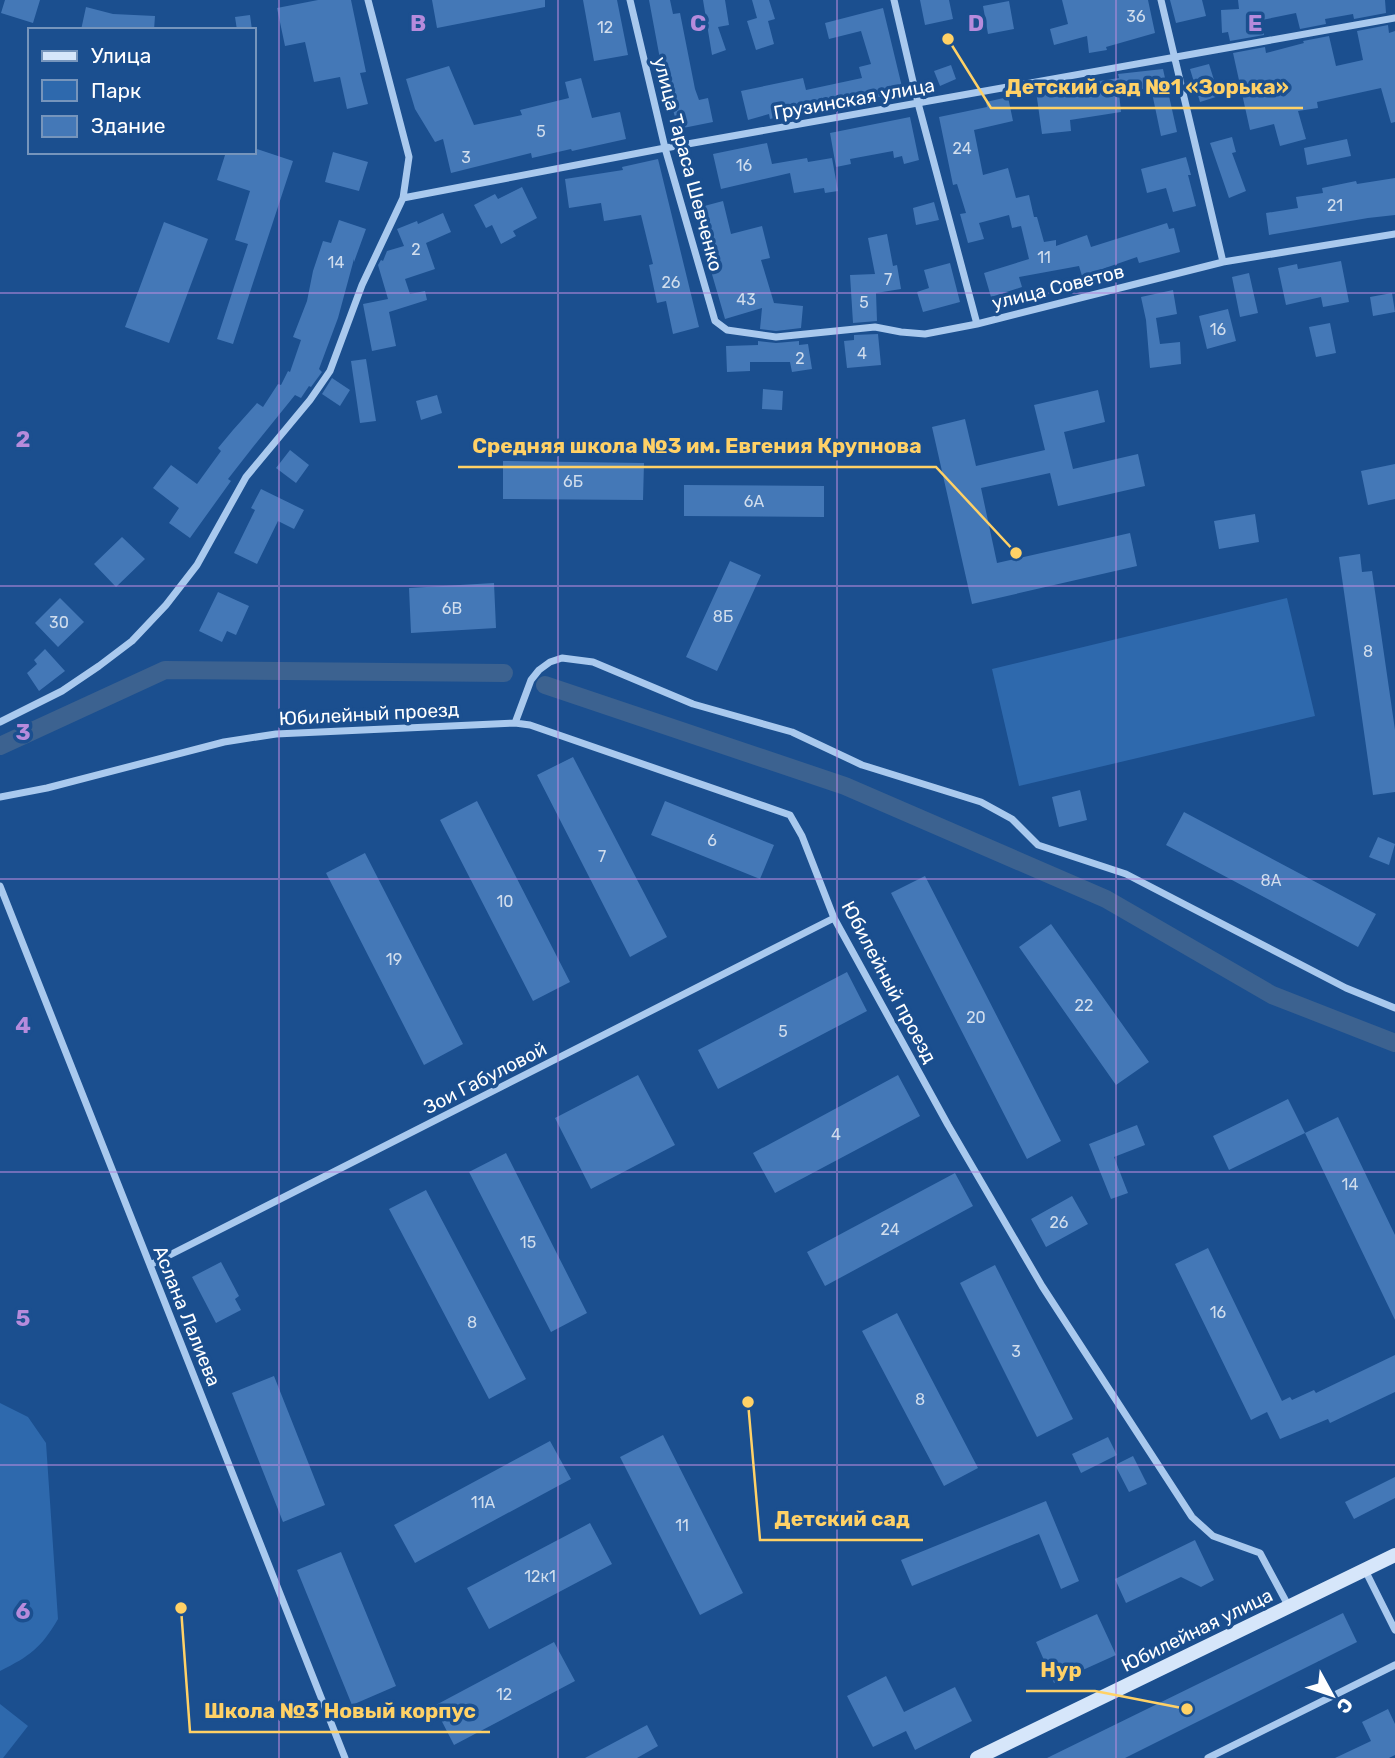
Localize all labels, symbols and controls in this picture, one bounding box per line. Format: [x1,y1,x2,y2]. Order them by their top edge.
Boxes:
house number: 36 [1126,7,1146,26]
text: B [410,9,426,37]
text: C [690,9,706,37]
text: D [968,9,984,37]
text: E [1248,9,1262,37]
house number: 12 [597,18,613,37]
legend [28,28,256,154]
text: Улица [91,43,151,68]
street label: улица Тараса Шевченко [648,54,728,274]
callout: Детский сад №1 «Зорька» [991,66,1303,108]
street label: Грузинская улица [772,73,936,125]
text: Детский сад №1 «Зорька» [1005,74,1289,99]
text: Парк [91,78,141,103]
text: Здание [91,113,166,138]
house number: 5 [536,122,546,141]
house number: 24 [952,139,972,158]
house number: 3 [461,148,471,167]
house number: 16 [736,156,753,175]
house number: 21 [1327,196,1343,215]
house number: 2 [411,240,421,259]
house number: 11 [1037,248,1051,267]
house number: 14 [328,253,344,272]
street label: улица Советов [989,259,1127,315]
house number: 7 [884,270,892,289]
house number: 26 [661,273,681,292]
house number: 43 [736,290,756,309]
house number: 5 [859,293,869,312]
house number: 16 [1210,320,1227,339]
house number: 4 [857,344,867,363]
house number: 2 [795,349,805,368]
text: 2 [16,425,30,453]
callout: Средняя школа №3 им. Евгения Крупнова [458,425,936,467]
text: Средняя школа №3 им. Евгения Крупнова [472,433,922,458]
house number: 6Б [563,472,583,491]
house number: 6А [744,492,764,511]
house number: 6В [442,599,462,618]
house number: 8Б [713,607,733,626]
house number: 30 [49,613,69,632]
house number: 8 [1363,642,1373,661]
street label: Юбилейный проезд [278,698,460,730]
text: 3 [15,718,31,746]
house number: 6 [707,831,717,850]
house number: 7 [598,847,606,866]
house number: 8А [1261,871,1282,890]
house number: 10 [496,892,514,911]
street label: Юбилейный проезд [836,897,942,1067]
house number: 19 [386,950,402,969]
house number: 22 [1075,996,1093,1015]
house number: 20 [966,1008,986,1027]
text: 4 [15,1011,31,1039]
house number: 5 [778,1022,788,1041]
street label: Зои Габуловой [420,1037,550,1119]
house number: 4 [831,1125,841,1144]
house number: 14 [1342,1175,1358,1194]
house number: 26 [1049,1213,1069,1232]
house number: 24 [880,1220,900,1239]
house number: 15 [520,1233,536,1252]
street label: Аслана Лалиева [148,1242,226,1390]
house number: 16 [1210,1303,1227,1322]
text: 5 [16,1304,31,1332]
house number: 8 [467,1313,477,1332]
house number: 3 [1011,1342,1021,1361]
house number: 8 [915,1390,925,1409]
house number: 11А [471,1493,495,1512]
callout: Детский сад [760,1498,923,1540]
text: Детский сад [774,1506,910,1531]
house number: 11 [675,1516,689,1535]
house number: 12к1 [524,1567,556,1586]
street label: Юбилейная улица [1118,1583,1276,1677]
text: 6 [16,1597,31,1625]
callout: Нур [1026,1649,1095,1691]
text: Нур [1040,1657,1082,1682]
north arrow [1297,1660,1367,1730]
house number: 12 [496,1685,512,1704]
callout: Школа №3 Новый корпус [190,1690,490,1732]
text: С [1332,1693,1358,1718]
text: Школа №3 Новый корпус [204,1698,476,1723]

